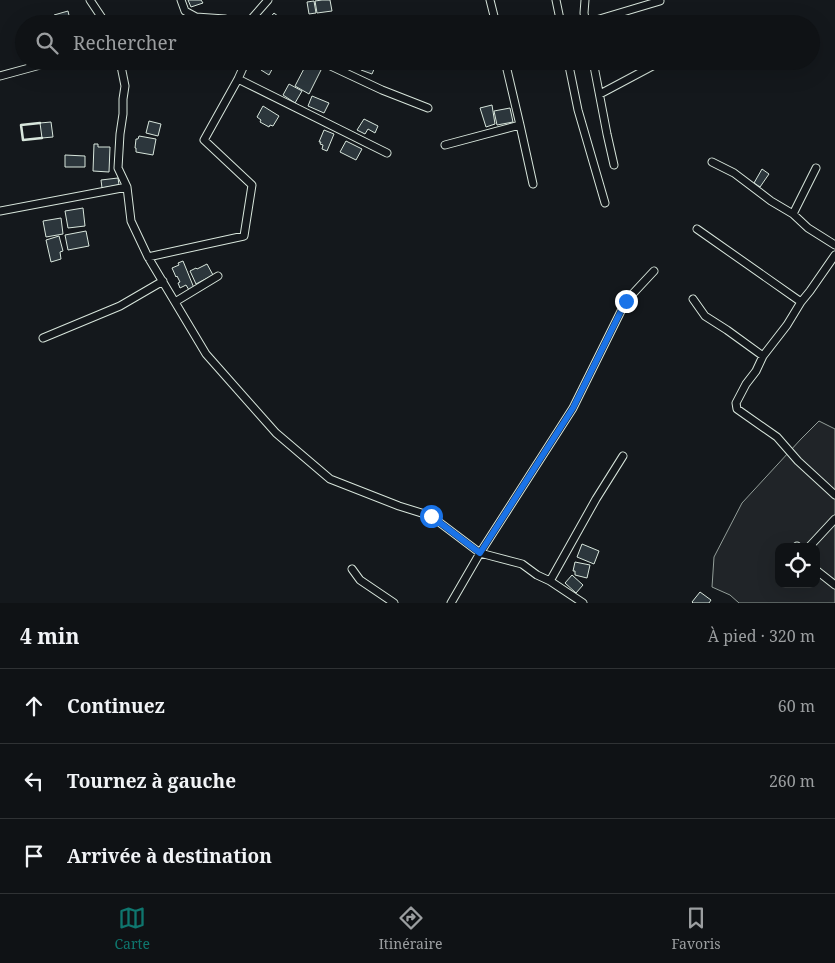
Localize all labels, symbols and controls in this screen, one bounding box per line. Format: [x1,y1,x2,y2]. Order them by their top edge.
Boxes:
search box [15,15,820,70]
icon: search [33,29,61,57]
text: Rechercher [73,30,177,56]
route end [615,290,638,313]
route start [420,505,443,528]
map controls [775,543,820,588]
button: locate [775,543,820,588]
text: 4 min [20,622,79,650]
text: À pied · 320 m [708,625,815,647]
icon: ahead [20,692,48,720]
text: Continuez [67,693,165,719]
text: 60 m [778,695,815,717]
icon: left [20,767,48,795]
text: Tournez à gauche [67,768,236,794]
text: 260 m [769,770,815,792]
icon: arrive [20,842,48,870]
text: Arrivée à destination [67,843,272,869]
tab: Carte [114,904,150,953]
tab: Itinéraire [379,904,443,953]
tab: Favoris [671,904,721,953]

